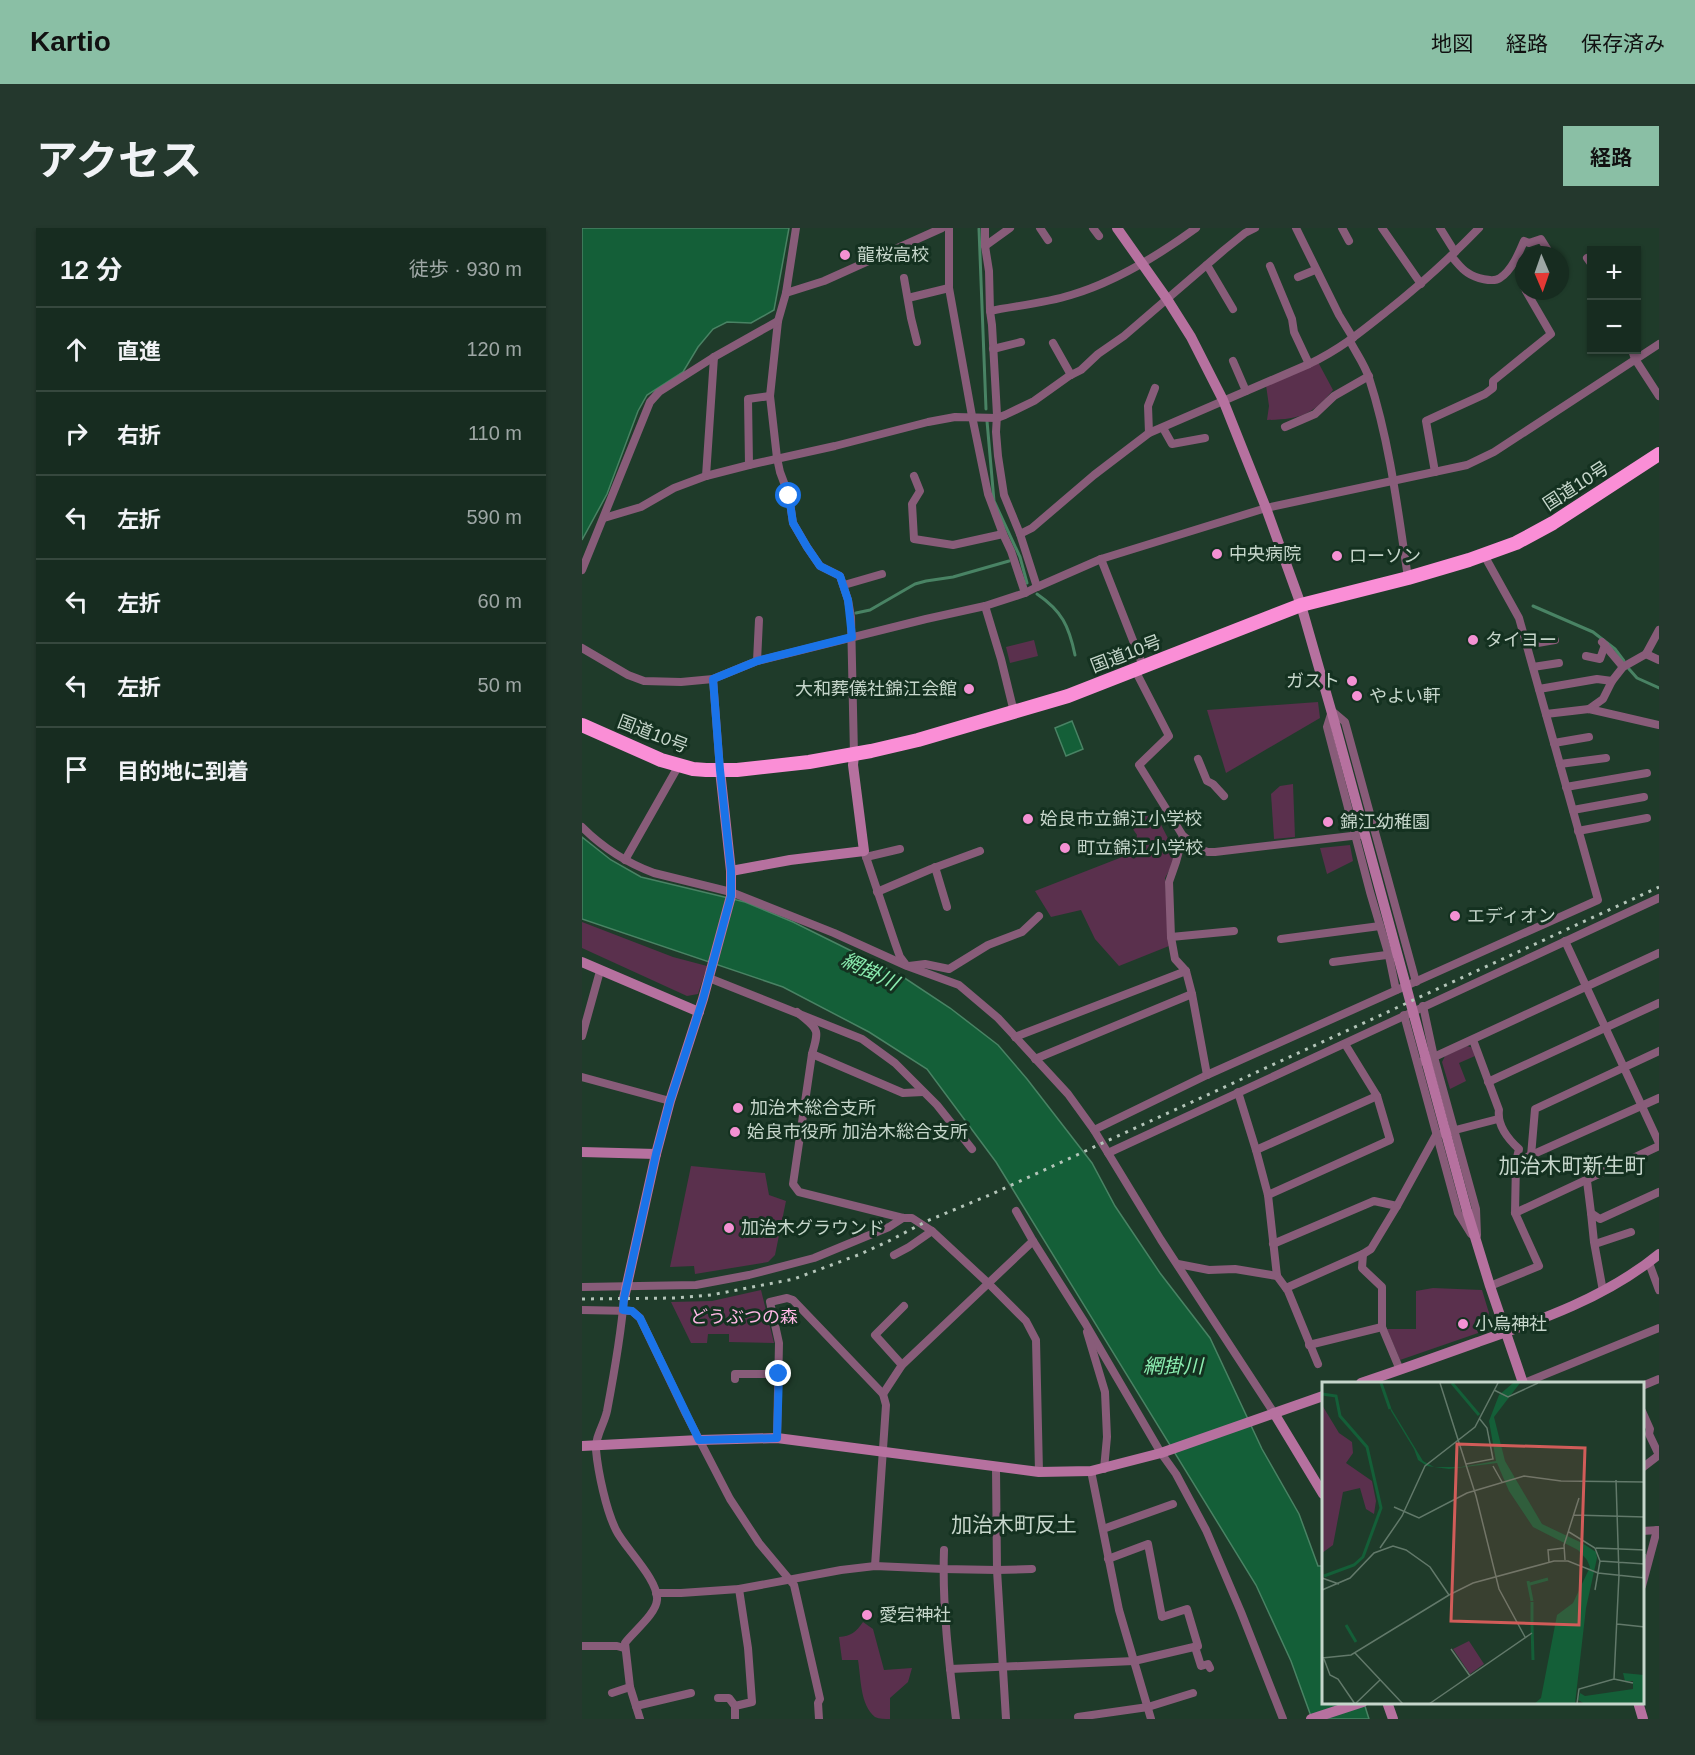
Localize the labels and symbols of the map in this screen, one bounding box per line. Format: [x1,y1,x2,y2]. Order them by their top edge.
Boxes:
place label: 龍桜高校 [857,245,929,265]
north arrow [1515,246,1569,300]
marker: 龍桜高校 [838,248,852,262]
street label: 国道10号 [1540,457,1612,515]
route start [775,482,801,508]
place label: 中央病院 [1229,544,1301,564]
place label: ローソン [1349,546,1421,566]
marker: 中央病院 [1210,547,1224,561]
marker: ローソン [1330,549,1344,563]
place label: タイヨー [1485,630,1557,650]
street label: 国道10号 [1088,631,1164,677]
marker: タイヨー [1466,633,1480,647]
place label: ガスト [1286,671,1340,691]
marker: ガスト [1345,674,1359,688]
place label: 大和葬儀社錦江会館 [795,679,957,699]
marker: 大和葬儀社錦江会館 [962,682,976,696]
place label: やよい軒 [1369,686,1441,706]
marker: やよい軒 [1350,689,1364,703]
street label: 国道10号 [615,711,691,757]
place label: 姶良市立錦江小学校 [1040,809,1202,829]
marker: 姶良市立錦江小学校 [1021,812,1035,826]
place label: 錦江幼稚園 [1340,812,1430,832]
marker: 錦江幼稚園 [1321,815,1335,829]
place label: 町立錦江小学校 [1077,838,1203,858]
marker: 町立錦江小学校 [1058,841,1072,855]
place label: エディオン [1467,906,1556,926]
marker: エディオン [1448,909,1462,923]
water label: 網掛川 [838,948,904,995]
place label: 加治木総合支所 [750,1098,876,1118]
marker: 加治木総合支所 [731,1101,745,1115]
place label: 姶良市役所 加治木総合支所 [747,1122,968,1142]
marker: 姶良市役所 加治木総合支所 [728,1125,742,1139]
district label: 加治木町新生町 [1499,1154,1646,1177]
place label: 加治木グラウンド [741,1218,885,1238]
marker: 加治木グラウンド [722,1221,736,1235]
park label: どうぶつの森 [690,1307,798,1327]
place label: 小烏神社 [1475,1314,1547,1334]
marker: 小烏神社 [1456,1317,1470,1331]
water label: 網掛川 [1143,1355,1205,1377]
route end [765,1360,791,1386]
inset map [1322,1382,1644,1704]
district label: 加治木町反土 [951,1513,1077,1536]
place label: 愛宕神社 [879,1605,951,1625]
marker: 愛宕神社 [860,1608,874,1622]

